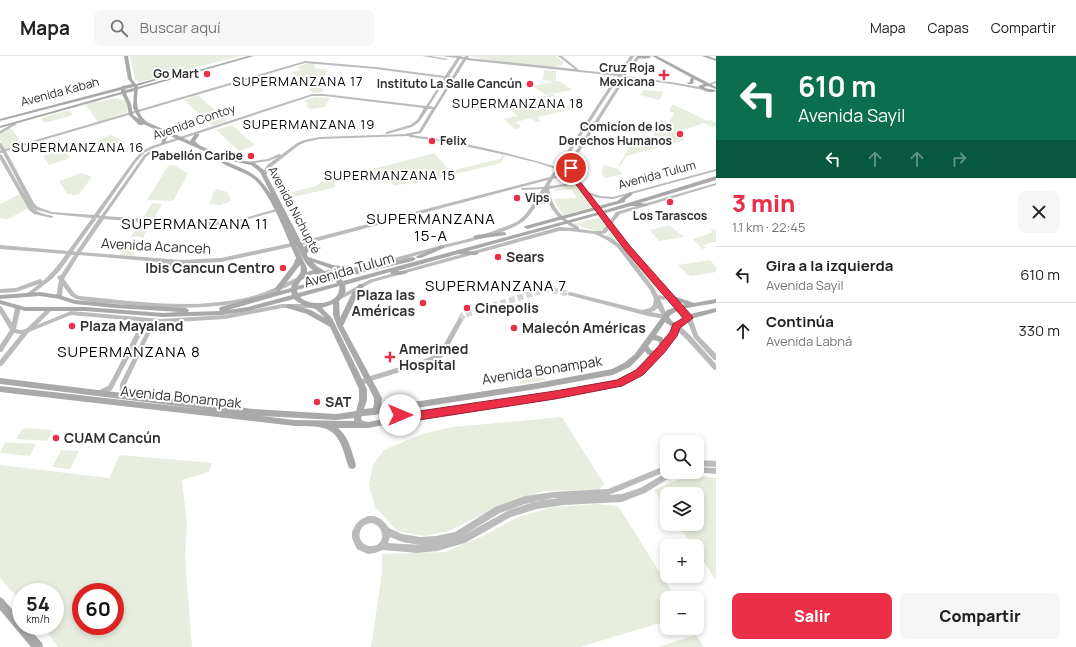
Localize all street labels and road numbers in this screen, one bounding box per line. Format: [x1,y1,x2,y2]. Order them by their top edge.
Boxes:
street label: Avenida Kabah [19,73,101,110]
street label: Avenida Contoy [150,99,238,144]
street label: Avenida Tulum [616,156,698,193]
street label: Avenida Nichupté [264,163,325,256]
street label: Avenida Acanceh [100,233,212,258]
street label: Avenida Tulum [302,248,396,291]
street label: Avenida Bonampak [480,350,604,388]
street label: Avenida Bonampak [120,381,243,412]

